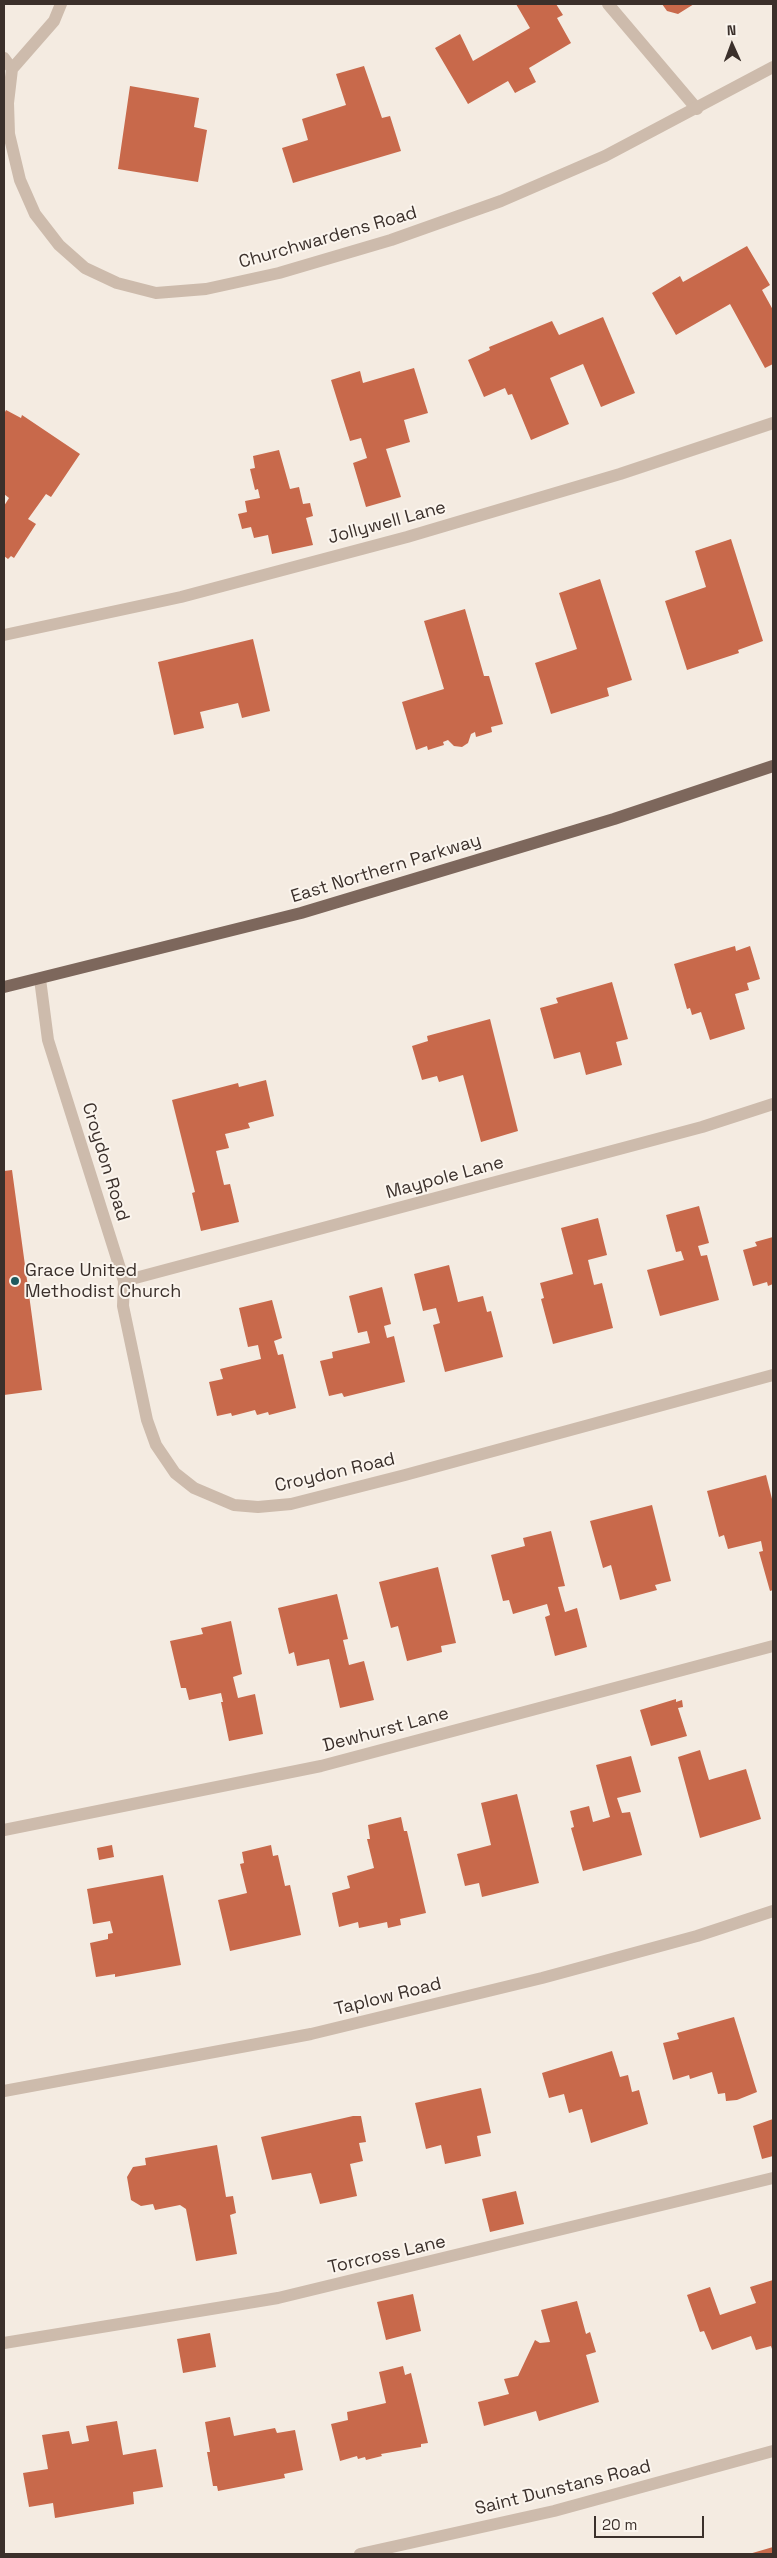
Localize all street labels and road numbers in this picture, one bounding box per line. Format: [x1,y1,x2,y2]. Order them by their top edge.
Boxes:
street label: Churchwardens Road [236,202,420,274]
street label: Jollywell Lane [326,497,448,549]
street label: East Northern Parkway [288,830,484,908]
street label: Croydon Road [77,1100,133,1224]
street label: Maypole Lane [384,1152,506,1204]
street label: Croydon Road [273,1449,397,1497]
street label: Dewhurst Lane [321,1703,451,1757]
street label: Taplow Road [332,1973,444,2021]
street label: Torcross Lane [326,2231,448,2279]
street label: Saint Dunstans Road [473,2456,653,2520]

